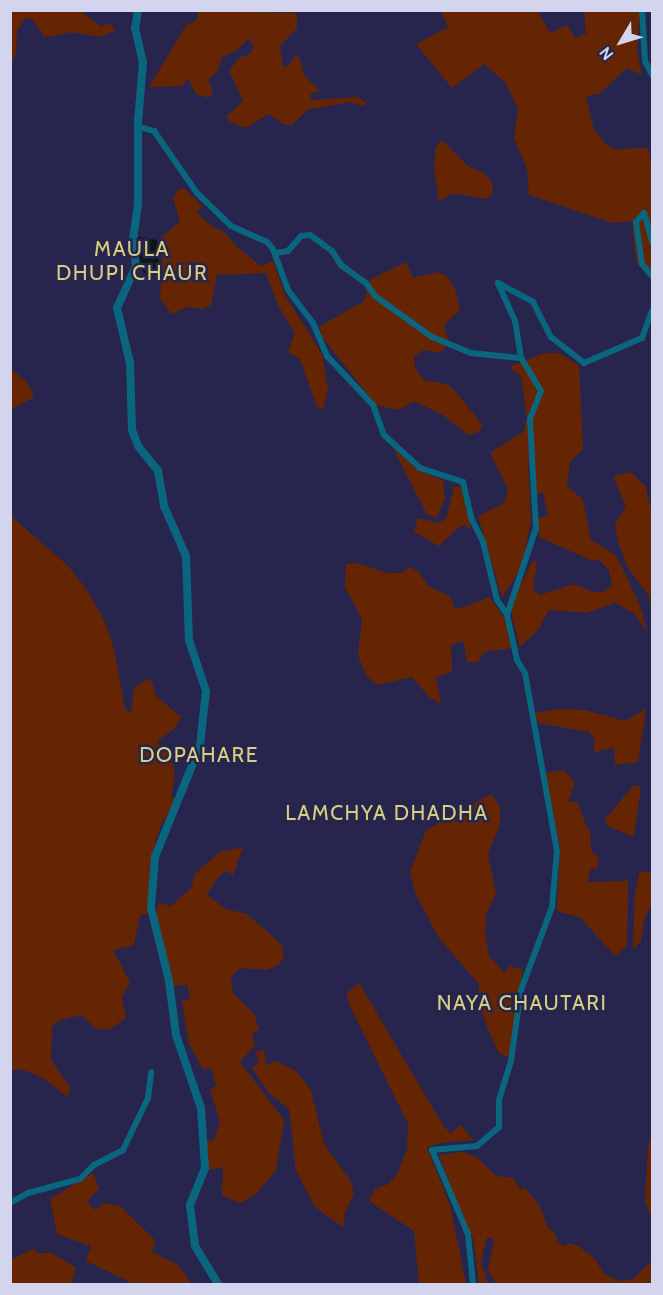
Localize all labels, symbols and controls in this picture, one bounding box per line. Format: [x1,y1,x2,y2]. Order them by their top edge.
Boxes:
north arrow [591,12,651,72]
text: N [595,43,617,64]
district label: MAULA DHUPI CHAUR [56,236,208,286]
district label: DOPAHARE [139,742,259,768]
district label: LAMCHYA DHADHA [285,800,489,826]
district label: NAYA CHAUTARI [437,990,607,1016]

